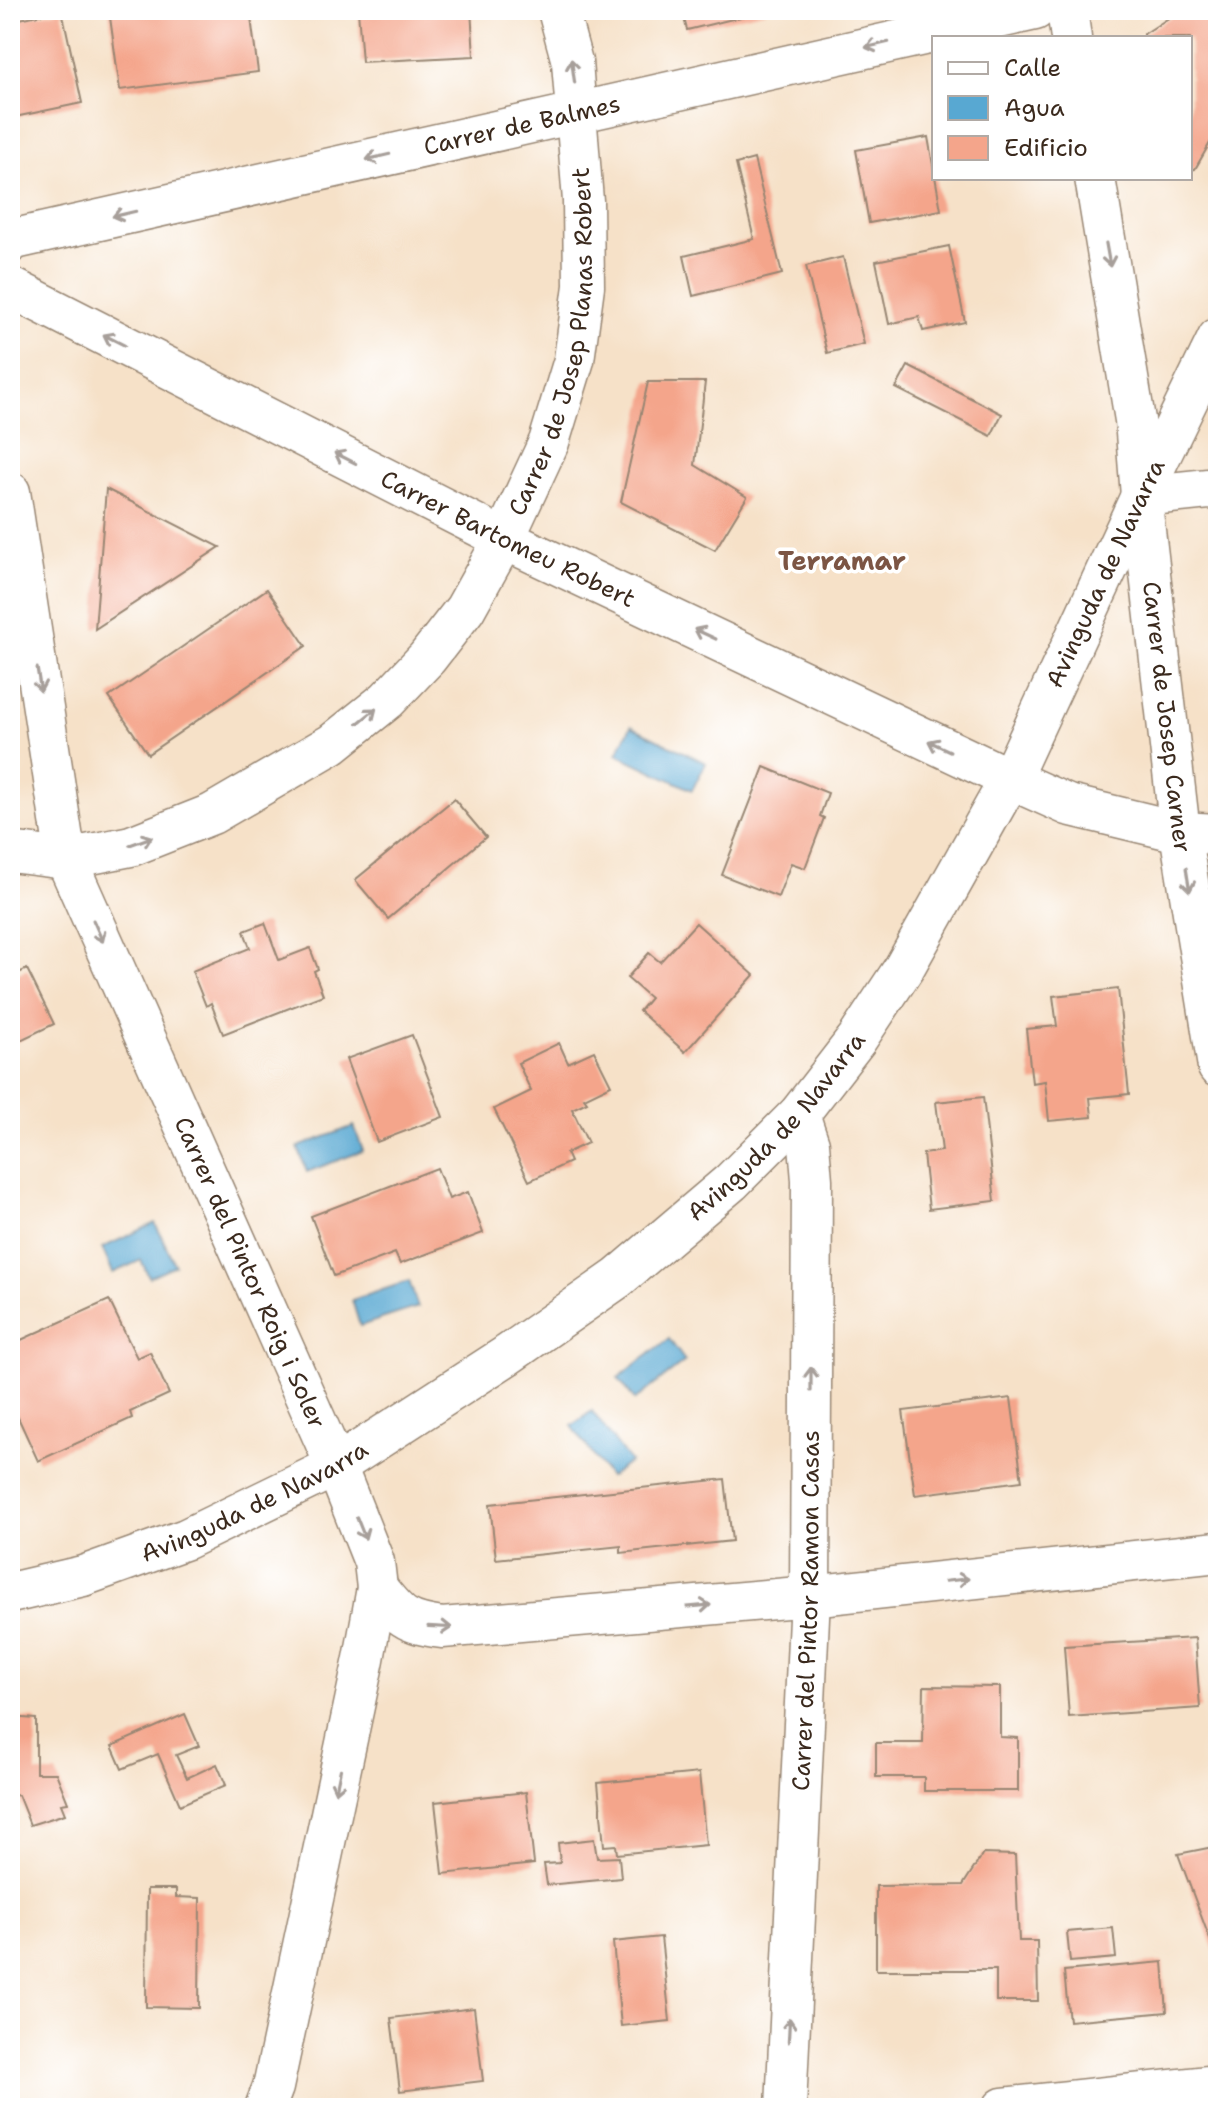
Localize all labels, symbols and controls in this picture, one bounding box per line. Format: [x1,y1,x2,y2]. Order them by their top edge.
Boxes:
legend [932,36,1192,180]
one-way arrow [865,38,891,53]
text: Calle [1004,52,1061,84]
one-way arrow [565,59,580,84]
street label: Carrer de Balmes [421,88,623,163]
text: Agua [1004,92,1065,124]
text: Edificio [1004,132,1088,164]
one-way arrow [365,150,391,165]
street label: Carrer de Josep Planas Robert [501,166,601,521]
one-way arrow [112,207,137,222]
one-way arrow [1101,242,1116,267]
one-way arrow [102,332,126,348]
one-way arrow [334,450,358,466]
street label: Avinguda de Navarra [1039,454,1173,693]
street label: Carrer Bartomeu Robert [375,463,641,615]
district label: Terramar [778,543,906,578]
street label: Carrer de Josep Carner [1135,580,1199,855]
one-way arrow [693,626,717,641]
one-way arrow [32,667,47,692]
one-way arrow [356,707,377,724]
one-way arrow [928,738,952,753]
one-way arrow [129,833,154,848]
one-way arrow [1181,866,1196,892]
one-way arrow [91,919,106,943]
street label: Avinguda de Navarra [680,1025,873,1228]
street label: Carrer del Pintor Roig i Soler [167,1112,333,1434]
one-way arrow [803,1366,819,1393]
street label: Carrer del Pintor Ramon Casas [785,1430,827,1792]
street label: Avinguda de Navarra [137,1433,374,1570]
one-way arrow [355,1515,369,1540]
one-way arrow [944,1573,970,1588]
one-way arrow [685,1598,712,1613]
one-way arrow [426,1619,453,1634]
one-way arrow [330,1768,345,1794]
one-way arrow [782,2017,797,2044]

